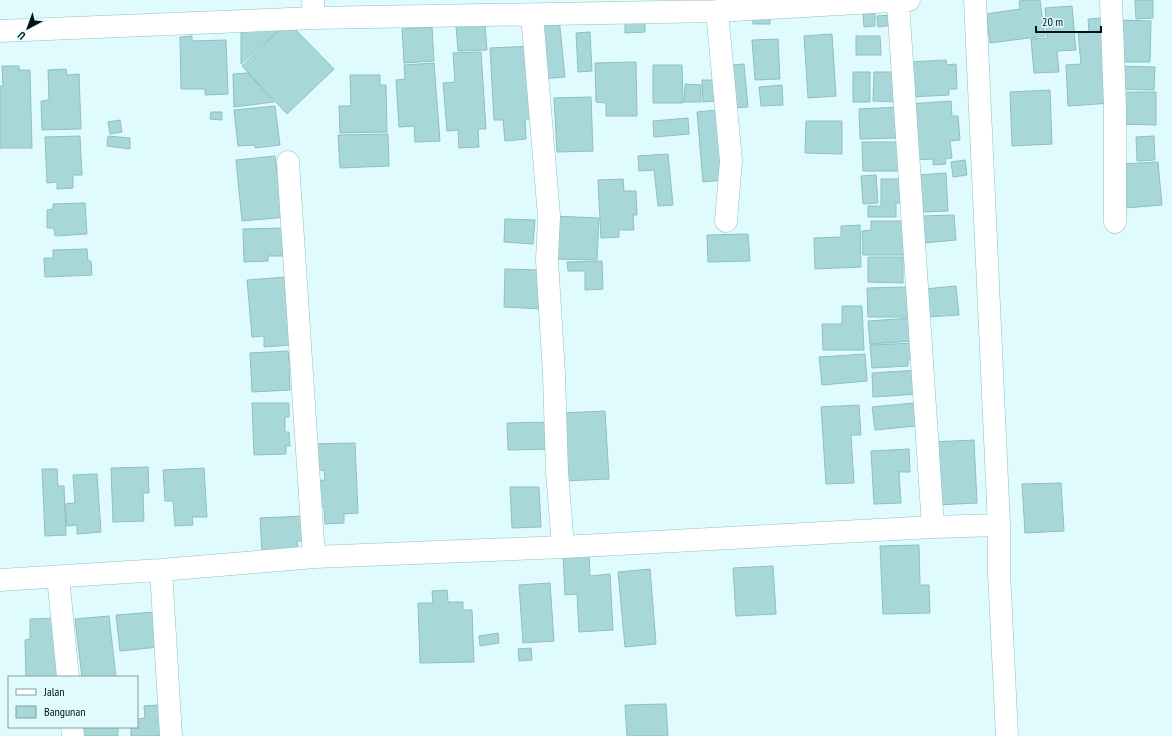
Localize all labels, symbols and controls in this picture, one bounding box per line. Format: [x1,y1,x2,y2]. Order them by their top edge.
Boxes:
north arrow [8,8,48,48]
scale bar [1036,8,1101,34]
text: 20 m [1042,14,1063,29]
text: U [14,28,28,43]
legend [8,676,138,728]
text: Jalan [43,684,65,699]
text: Bangunan [44,704,85,719]

